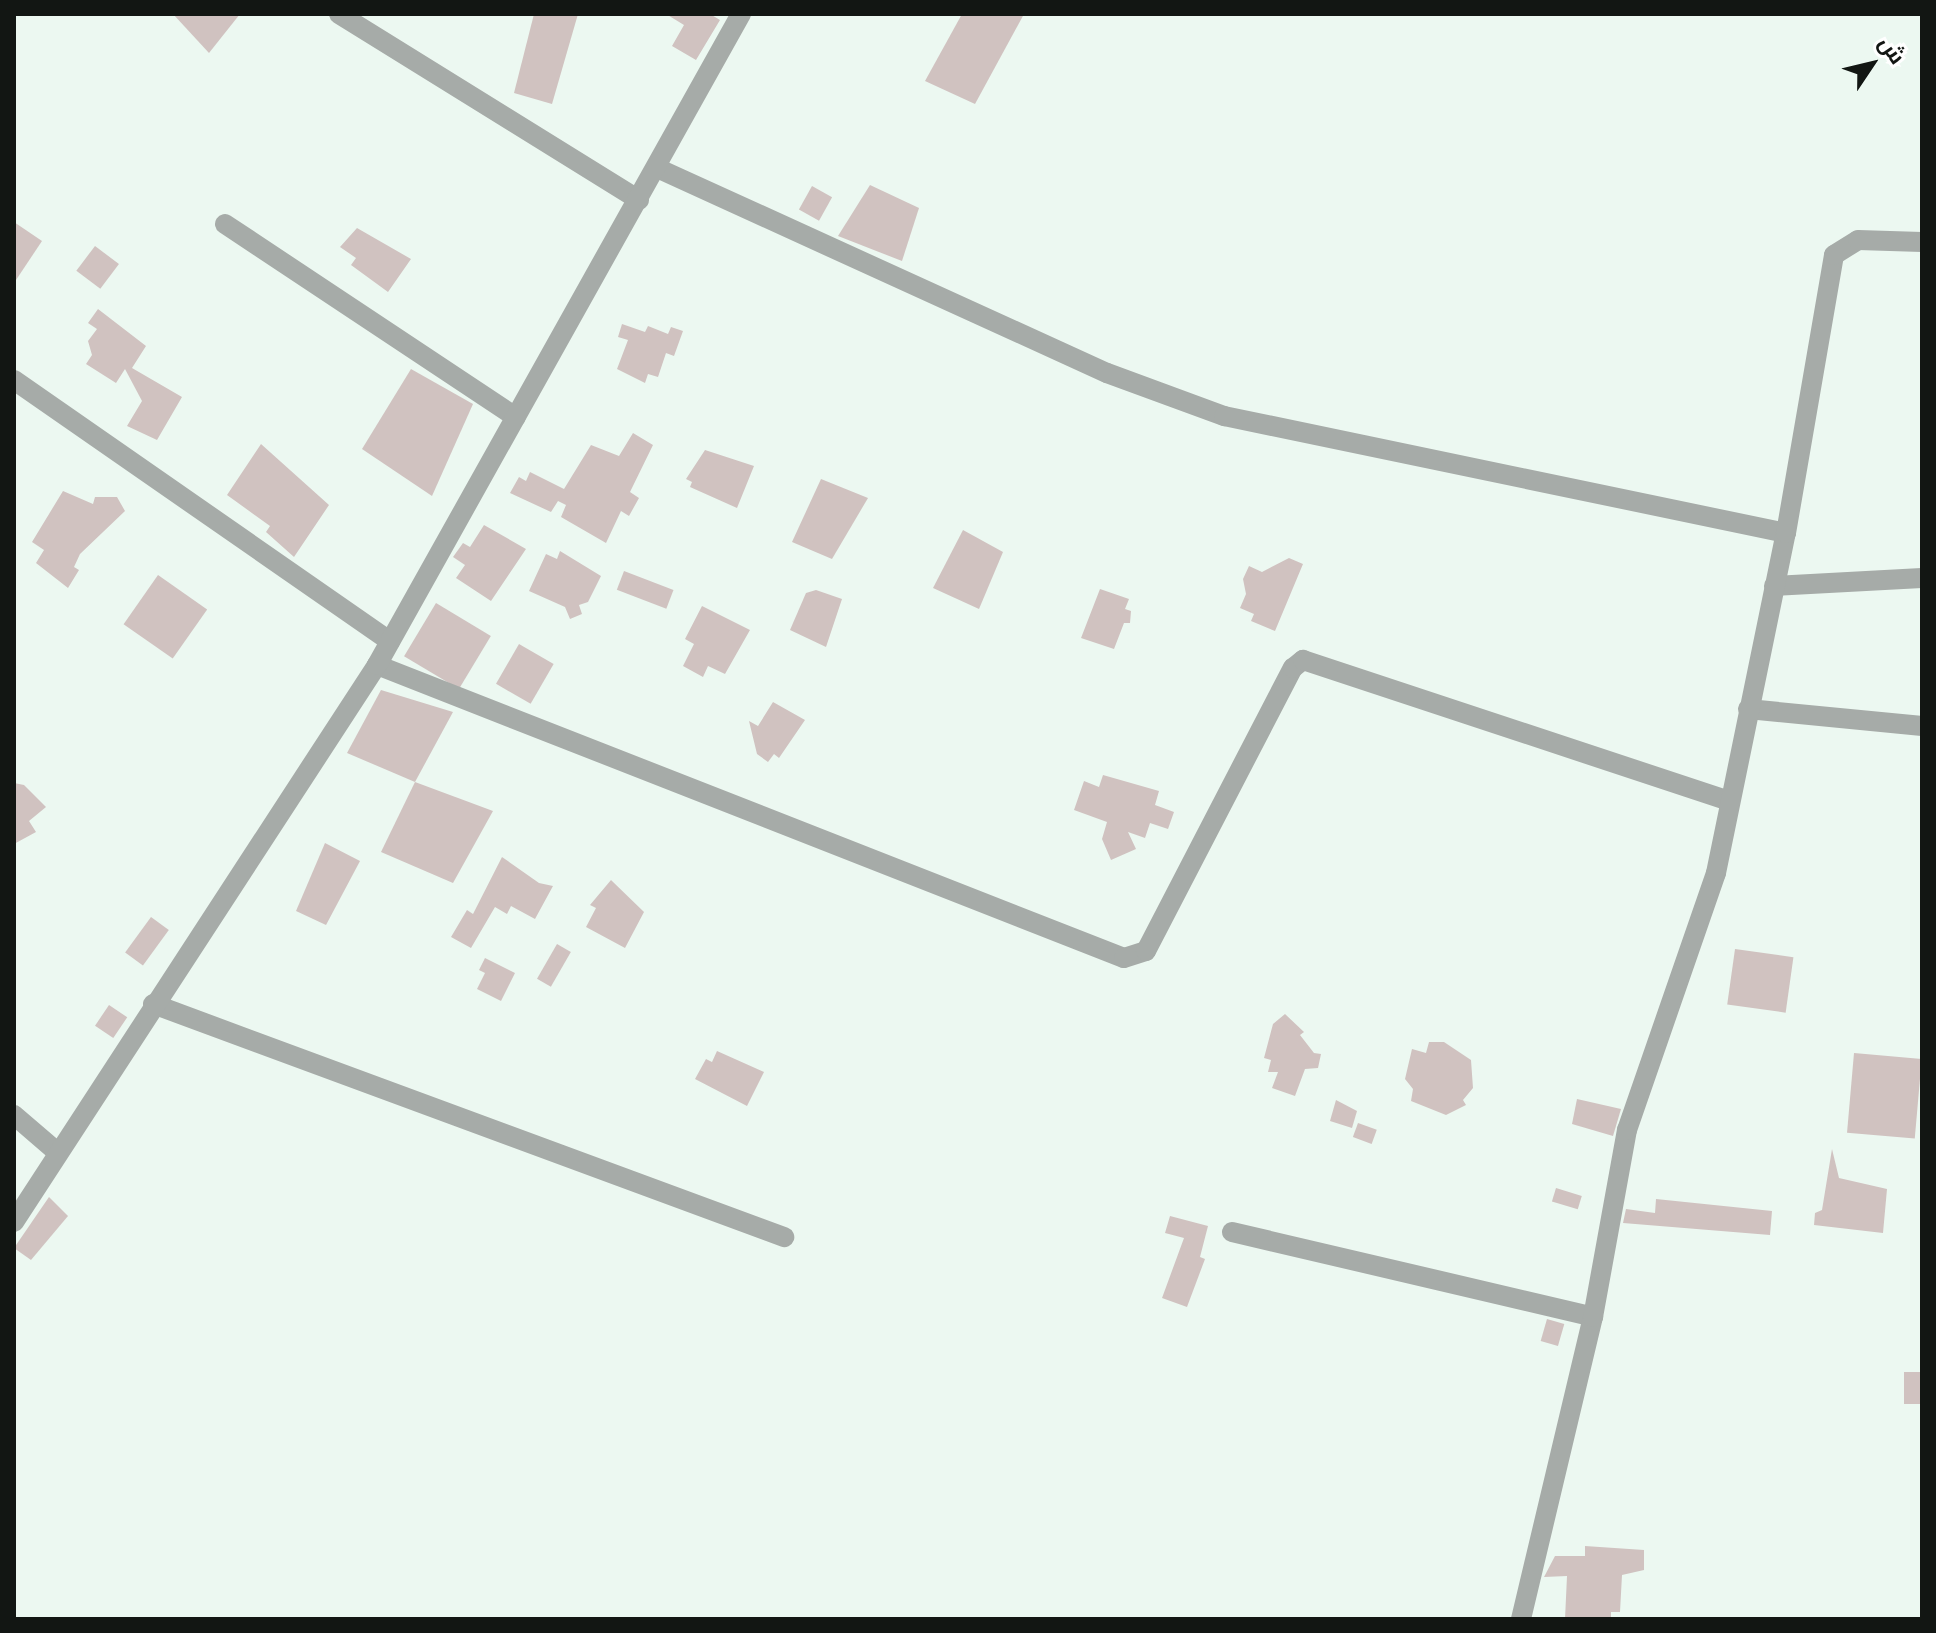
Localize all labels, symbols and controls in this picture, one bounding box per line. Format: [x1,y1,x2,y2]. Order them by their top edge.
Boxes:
north arrow [1832,24,1912,104]
text: ش [1873,31,1911,69]

